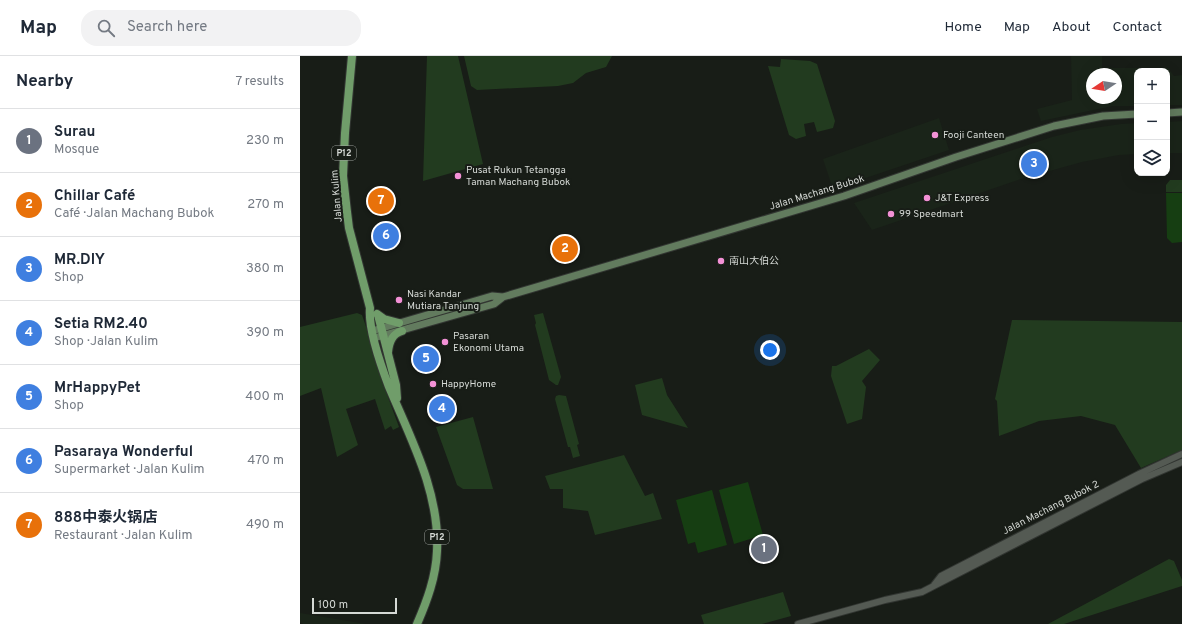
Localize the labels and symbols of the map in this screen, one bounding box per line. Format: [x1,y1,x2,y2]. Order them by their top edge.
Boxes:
north arrow [1086,68,1122,104]
place label: Fooji Canteen [943,129,1004,142]
marker: Fooji Canteen [930,130,940,140]
road number: P12 [332,146,356,160]
pin: 3 [1021,149,1047,179]
place label: Pusat Rukun Tetangga Taman Machang Bubok [466,164,570,189]
street label: Jalan Kulim [328,169,346,223]
marker: Pusat Rukun Tetangga Taman Machang Bubok [453,171,463,181]
street label: Jalan Machang Bubok [768,172,866,214]
pin: 7 [368,186,394,216]
place label: J&T Express [935,192,989,205]
marker: J&T Express [922,193,932,203]
place label: 99 Speedmart [899,208,964,221]
marker: 99 Speedmart [886,209,896,219]
pin: 6 [373,221,399,251]
pin: 2 [552,234,578,264]
place label: 南山大伯公 [729,255,779,268]
marker: 南山大伯公 [716,256,726,266]
place label: Nasi Kandar Mutiara Tanjung [407,288,479,313]
marker: Nasi Kandar Mutiara Tanjung [394,295,404,305]
place label: Pasaran Ekonomi Utama [453,330,524,355]
marker: Pasaran Ekonomi Utama [440,337,450,347]
your location [760,340,780,360]
pin: 5 [413,344,439,374]
place label: HappyHome [441,378,496,391]
marker: HappyHome [428,379,438,389]
pin: 4 [429,394,455,424]
street label: Jalan Machang Bubok 2 [1000,478,1102,538]
road number: P12 [425,530,449,544]
pin: 1 [751,534,777,564]
scale bar [312,596,397,615]

